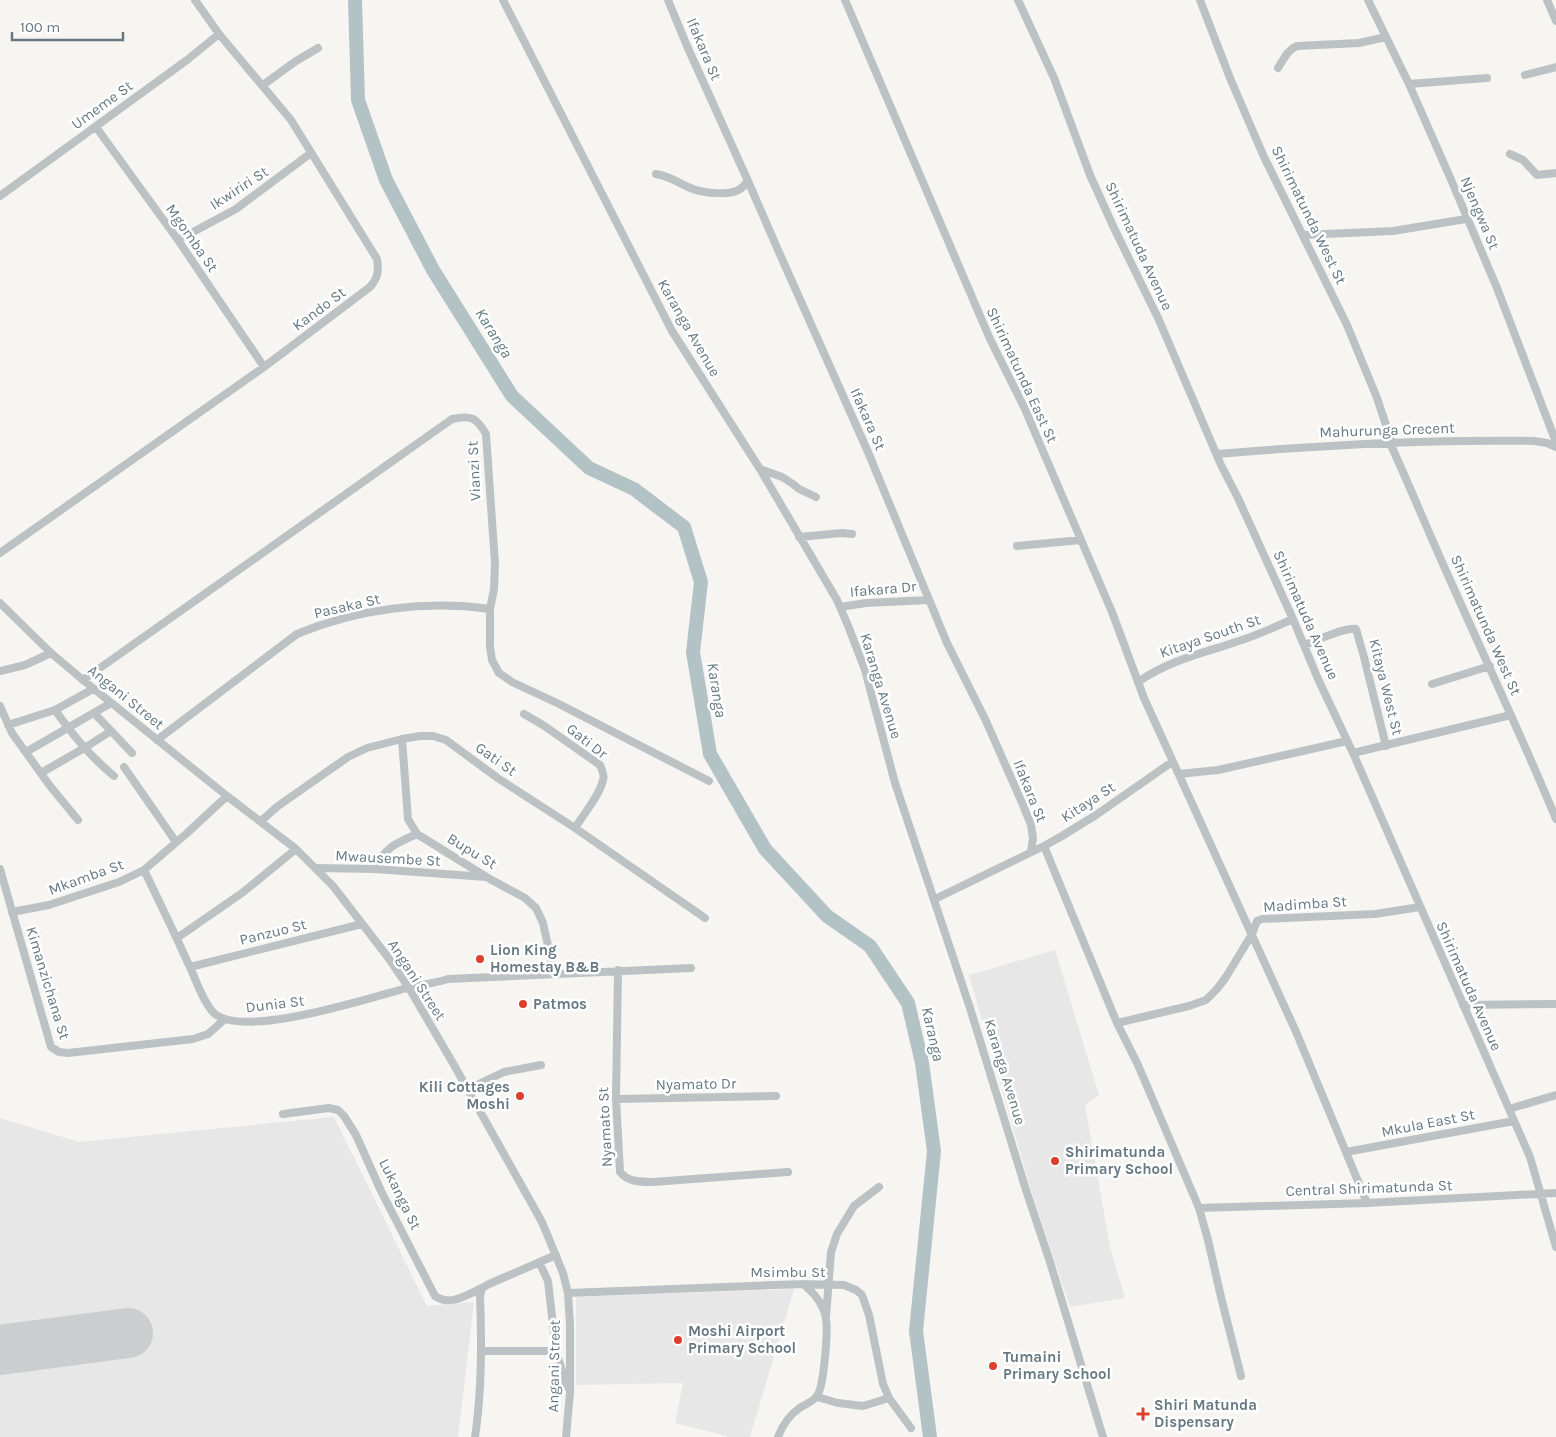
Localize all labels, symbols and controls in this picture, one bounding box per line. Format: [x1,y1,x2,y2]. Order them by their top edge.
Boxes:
scale bar [12,10,124,42]
street label: Ifakara St [683,15,725,83]
text: 100 m [20,18,60,36]
street label: Umeme St [68,76,137,133]
street label: Shirimatunda West St [1268,143,1350,287]
street label: Ikwiriri St [206,162,272,214]
street label: Njengwa St [1457,174,1504,253]
street label: Shirimatuda Avenue [1101,179,1177,313]
street label: Mgomba St [162,201,222,276]
street label: Karanga Avenue [654,276,724,380]
street label: Kando St [289,283,349,335]
street label: Shirimatunda East St [983,304,1062,446]
water label: Karanga [471,305,517,361]
street label: Ifakara St [846,385,890,453]
street label: Mahurunga Crecent [1319,419,1455,441]
street label: Vianzi St [463,440,485,501]
street label: Shirimatuda Avenue [1269,548,1343,682]
street label: Shirimatunda West St [1447,552,1525,698]
street label: Ifakara Dr [849,577,918,601]
street label: Pasaka St [312,590,382,622]
street label: Kitaya South St [1157,610,1263,662]
street label: Karanga Avenue [856,631,906,741]
street label: Kitaya West St [1365,637,1407,737]
street label: Angani Street [84,661,168,733]
water label: Karanga [703,661,731,719]
street label: Gati Dr [563,719,611,763]
street label: Gati St [472,738,520,780]
street label: Ifakara St [1009,757,1051,825]
street label: Kitaya St [1058,778,1119,826]
street label: Bupu St [444,829,500,873]
street label: Mwausembe St [335,846,441,870]
street label: Mkamba St [46,855,126,899]
street label: Madimba St [1263,892,1348,916]
street label: Panzuo St [238,915,309,949]
street label: Shirimatuda Avenue [1432,919,1506,1053]
street label: Kimanzichana St [22,924,74,1042]
street label: Angani Street [384,936,450,1024]
place label: Lion King Homestay B&B [490,941,599,976]
marker: Lion King Homestay B&B [474,953,486,965]
street label: Dunia St [245,991,306,1017]
place label: Patmos [533,995,587,1013]
marker: Patmos [517,998,529,1010]
water label: Karanga [918,1005,948,1063]
street label: Karanga Avenue [980,1017,1030,1127]
street label: Nyamato Dr [656,1074,737,1094]
place label: Kili Cottages Moshi [419,1078,510,1113]
street label: Nyamato St [594,1086,616,1167]
marker: Kili Cottages Moshi [514,1090,526,1102]
street label: Mkula East St [1380,1105,1477,1141]
place label: Shirimatunda Primary School [1065,1143,1173,1178]
marker: Shirimatunda Primary School [1049,1155,1061,1167]
street label: Lukanga St [375,1156,425,1233]
street label: Central Shirimatunda St [1285,1176,1453,1200]
street label: Msimbu St [750,1263,826,1281]
street label: Angani Street [544,1319,564,1412]
place label: Moshi Airport Primary School [688,1322,796,1357]
marker: Moshi Airport Primary School [672,1334,684,1346]
place label: Tumaini Primary School [1003,1348,1111,1383]
marker: Tumaini Primary School [987,1360,999,1372]
place label: Shiri Matunda Dispensary [1154,1396,1257,1431]
marker: Shiri Matunda Dispensary [1136,1407,1150,1421]

